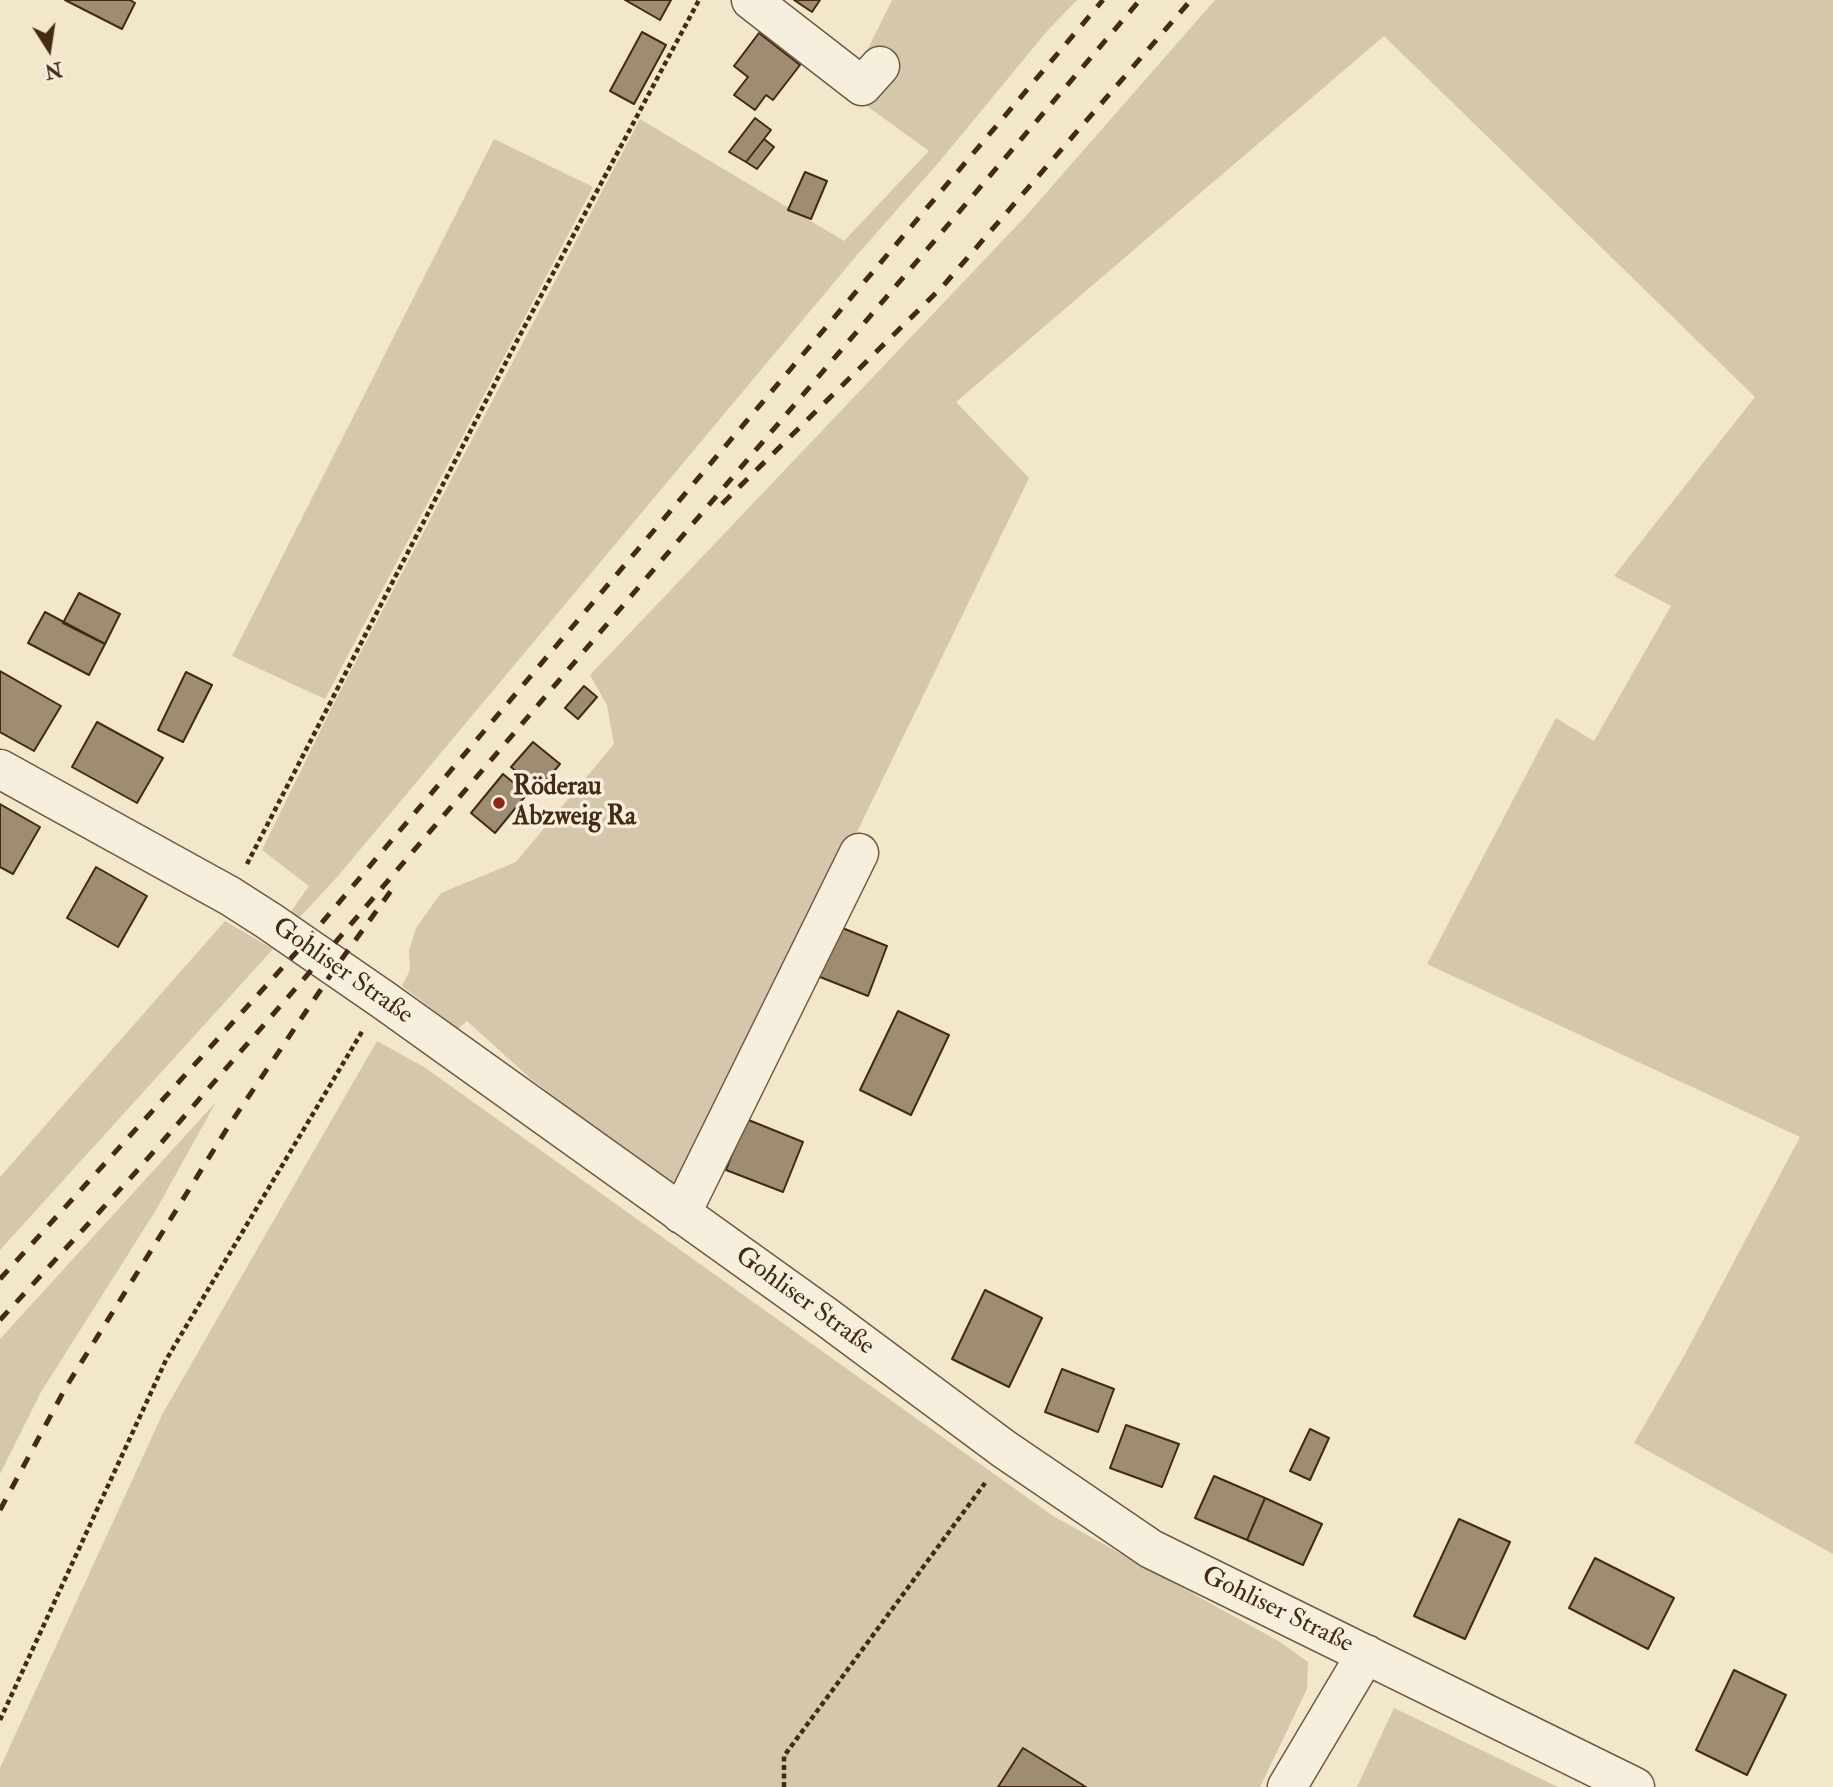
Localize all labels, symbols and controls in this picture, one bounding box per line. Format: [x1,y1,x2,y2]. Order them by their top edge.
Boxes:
north arrow [14,14,84,84]
text: N [43,56,64,83]
place label: Röderau Abzweig Ra [513,772,636,834]
marker: Röderau Abzweig Ra [491,795,507,811]
street label: Gohliser Straße [266,912,418,1032]
street label: Gohliser Straße [728,1241,880,1363]
street label: Gohliser Straße [1196,1561,1358,1661]

